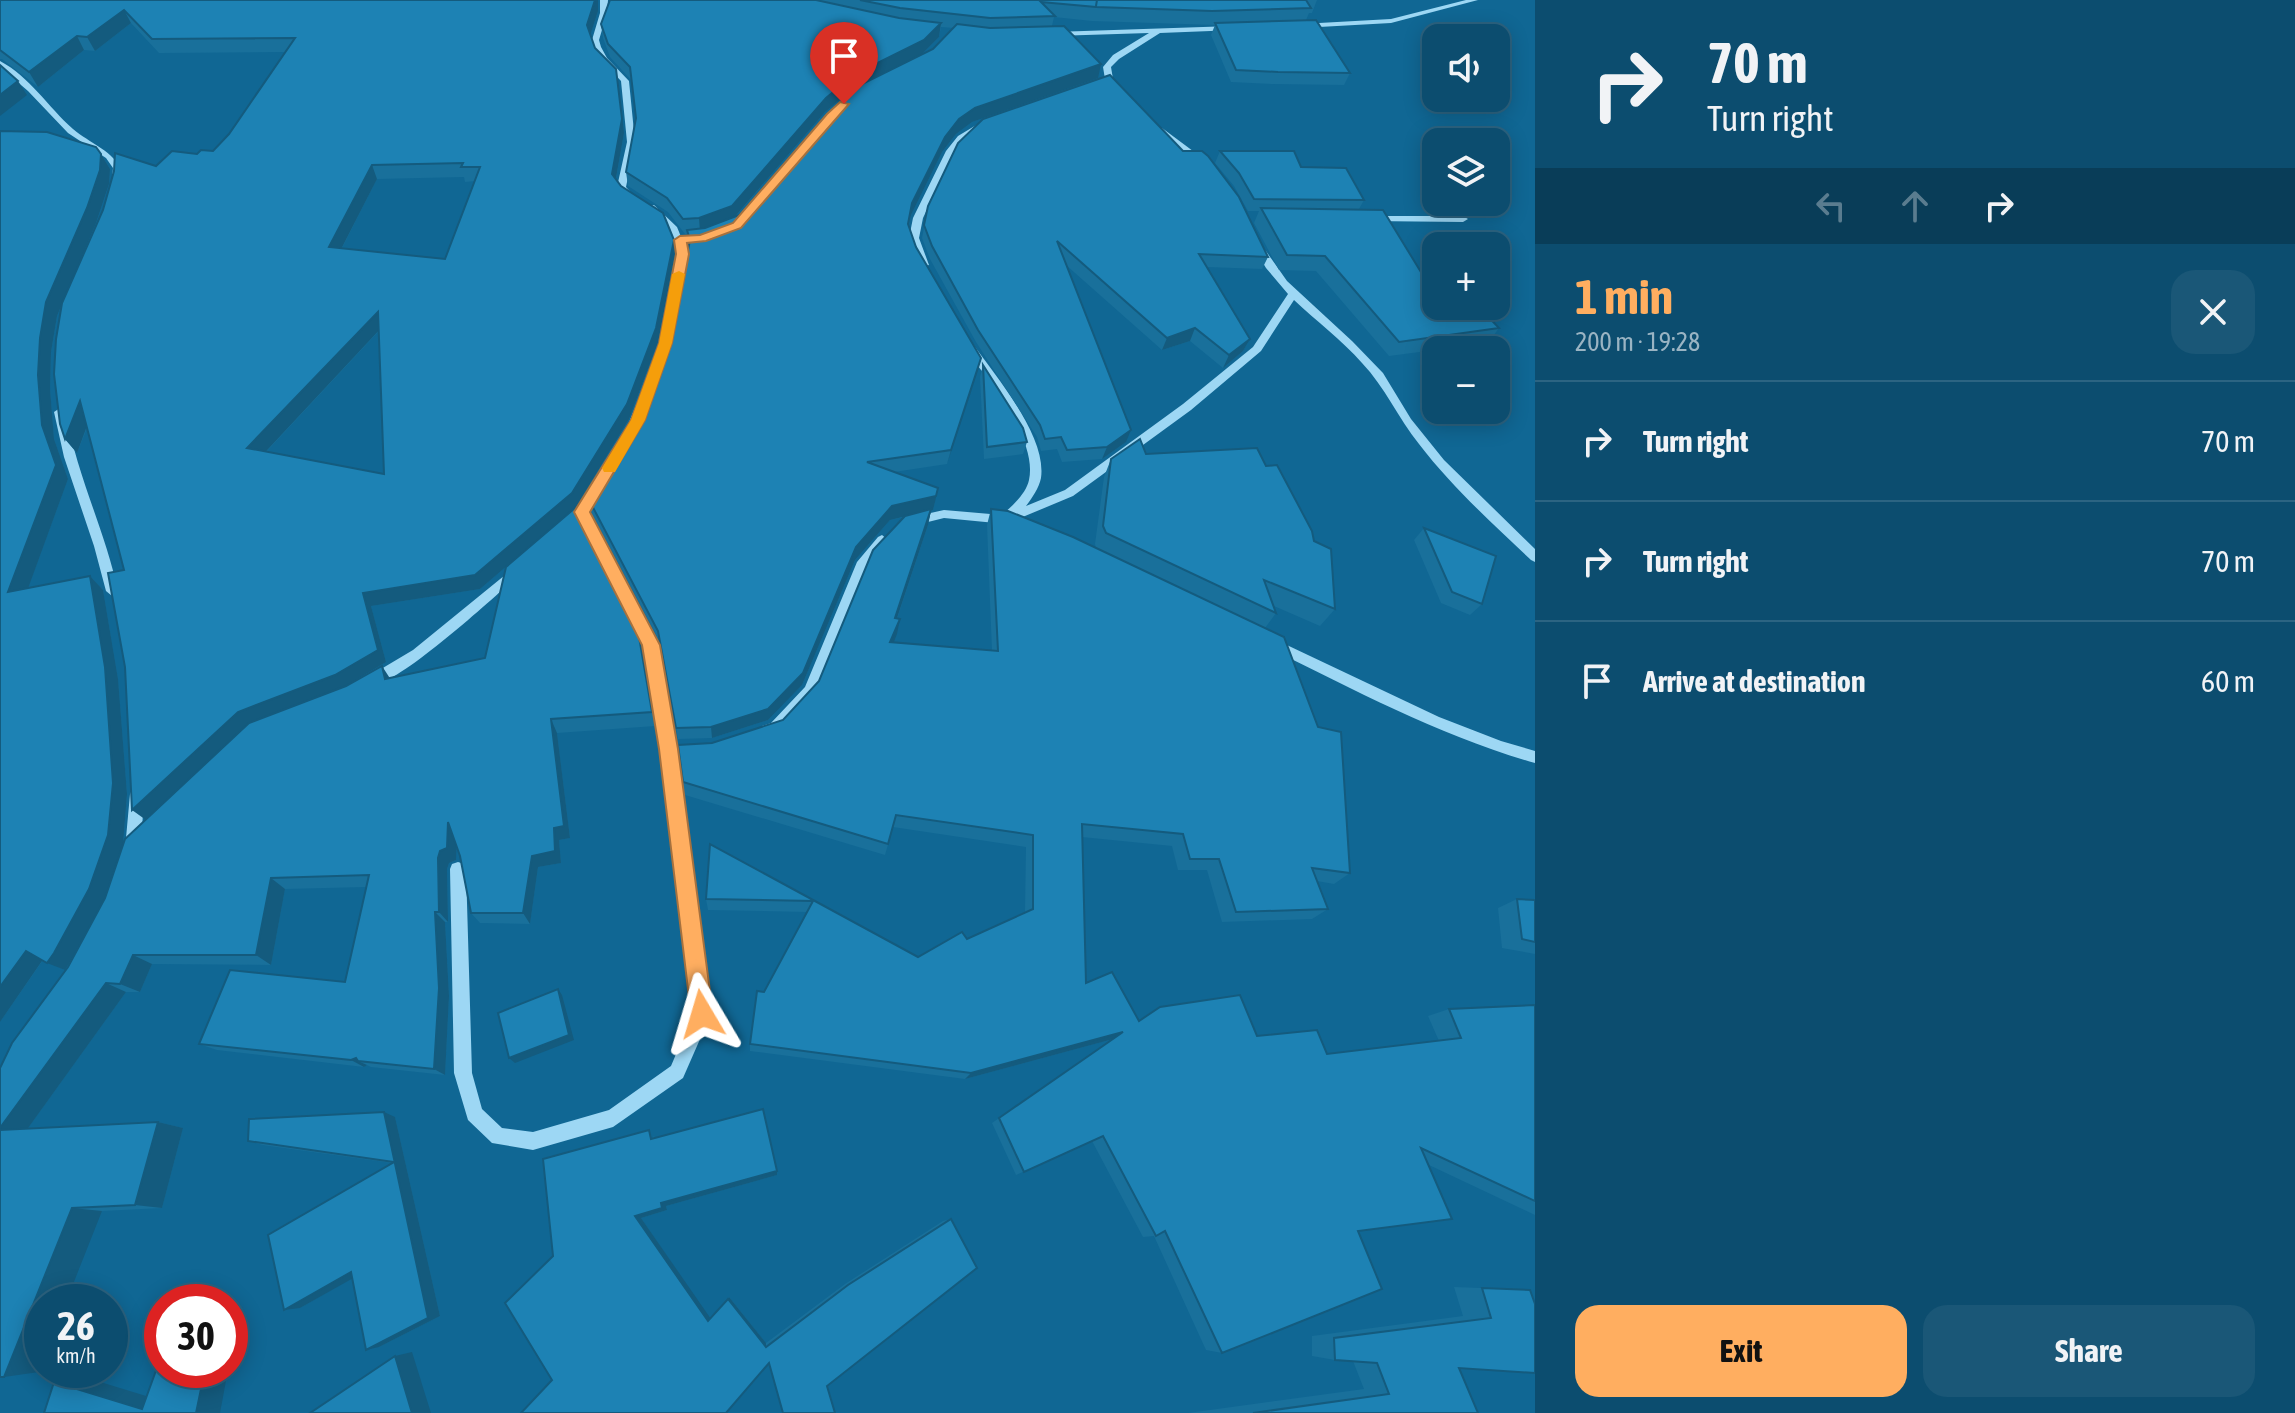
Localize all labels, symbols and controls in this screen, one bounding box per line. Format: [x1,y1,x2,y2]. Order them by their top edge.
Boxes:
pin [810,22,878,104]
map controls [1422,24,1510,424]
button: sound [1422,24,1510,112]
text: 70 m [1707,31,1808,95]
icon: right [1575,32,1679,136]
icon: arrive [822,34,866,78]
text: Turn right [1707,97,1834,139]
button: layers [1422,128,1510,216]
icon: left [1809,184,1853,228]
icon: ahead [1893,184,1937,228]
icon: right [1977,184,2021,228]
button: + [1422,232,1510,320]
text: 1 min [1575,269,1673,324]
button: close [2171,270,2255,354]
text: 200 m · 19:28 [1575,327,1700,357]
button: − [1422,336,1510,424]
icon: right [1575,419,1619,463]
text: Turn right [1643,424,1749,458]
text: 70 m [2201,424,2255,458]
icon: right [1575,539,1619,583]
text: Turn right [1643,544,1749,578]
text: 70 m [2201,544,2255,578]
icon: arrive [1575,659,1619,703]
text: Arrive at destination [1643,664,1865,698]
text: 60 m [2201,664,2255,698]
position arrow [660,972,744,1056]
speed limit sign: 30 [144,1284,248,1388]
text: 26 [57,1303,95,1348]
button: Exit [1575,1305,1907,1397]
button: Share [1923,1305,2255,1397]
text: km/h [56,1344,96,1367]

